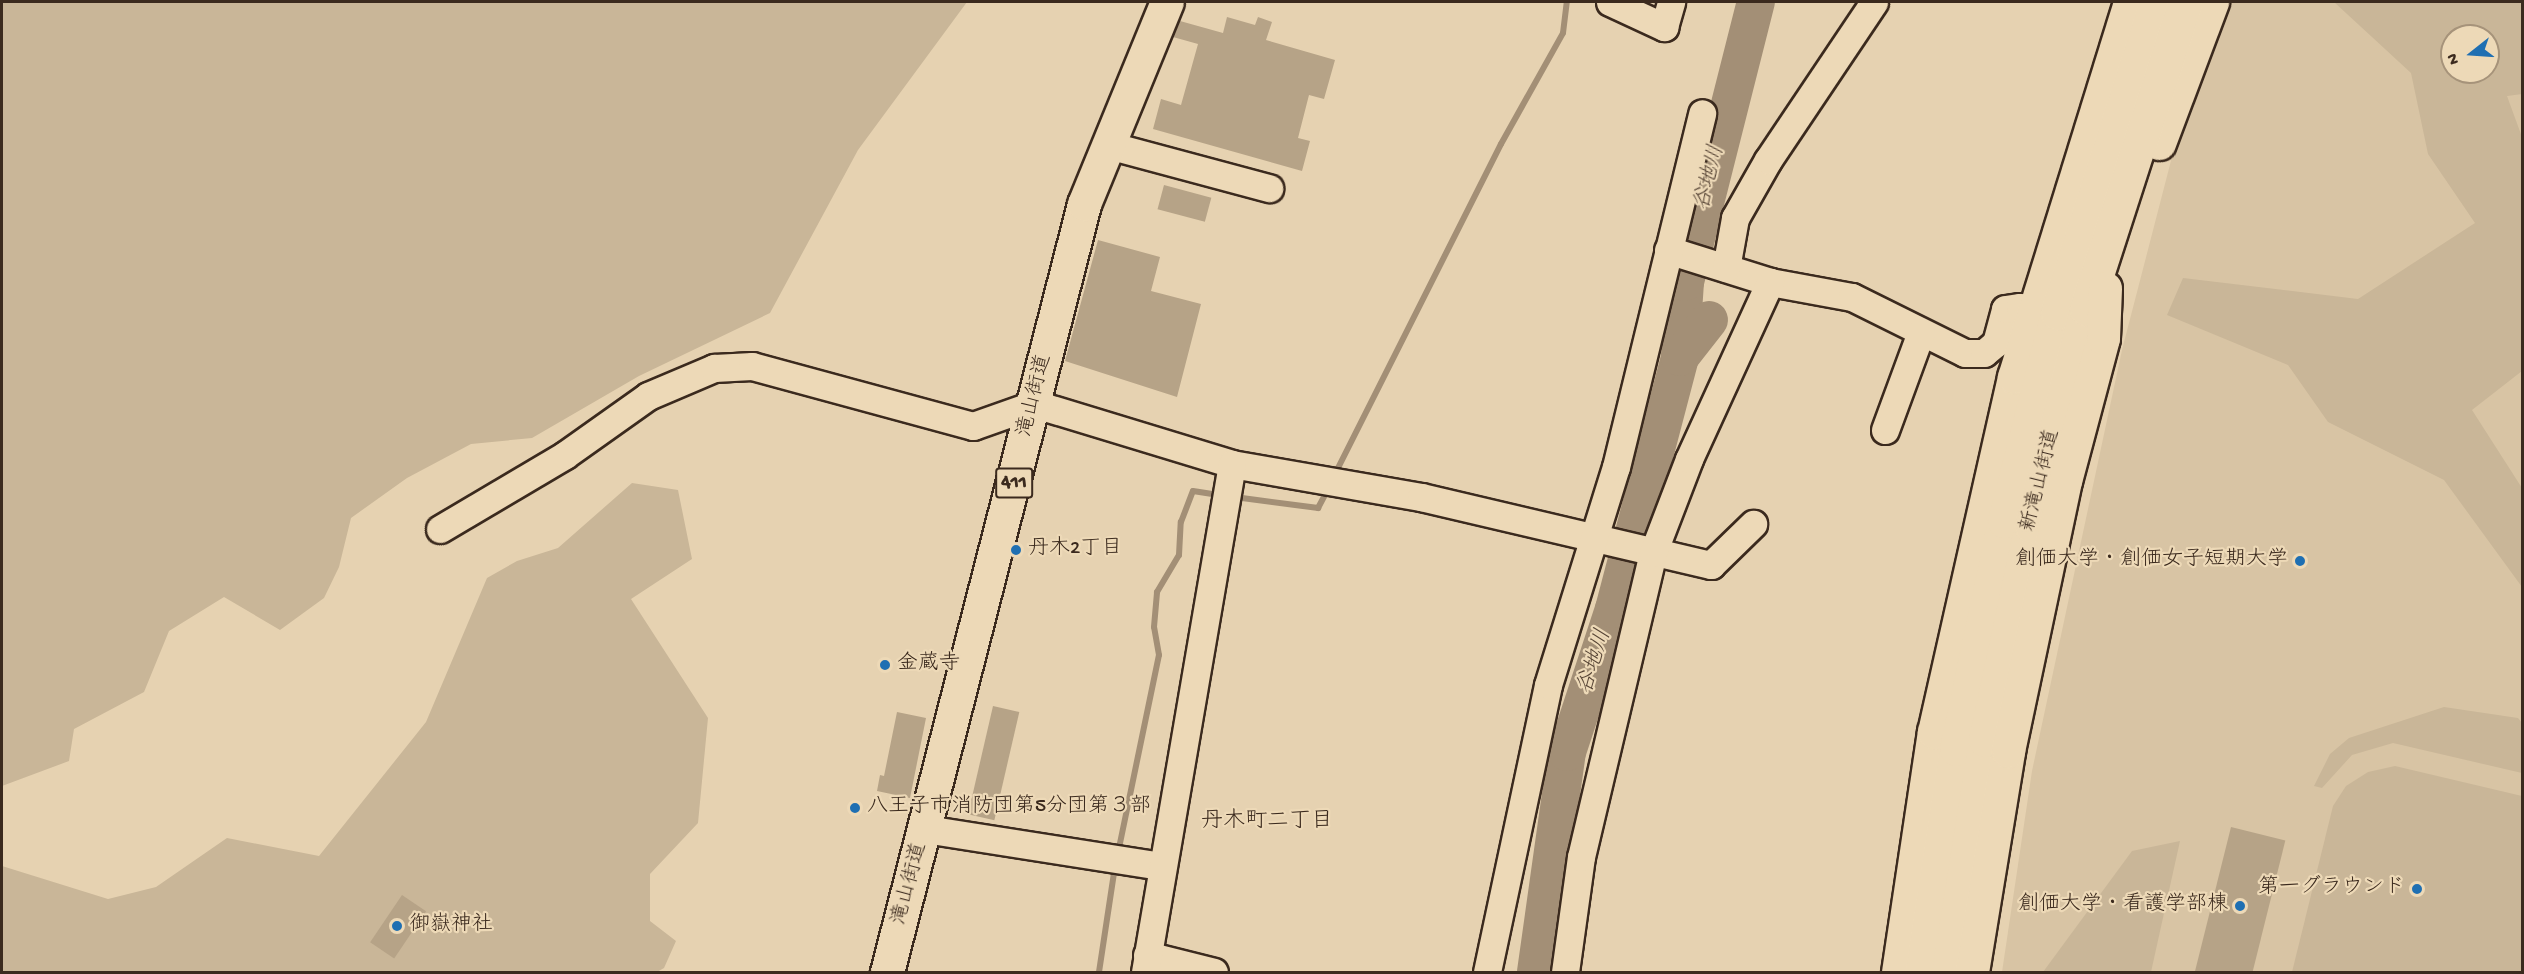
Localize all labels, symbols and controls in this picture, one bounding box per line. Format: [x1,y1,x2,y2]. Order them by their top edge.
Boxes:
north arrow [2440,24,2500,84]
text: N [2444,51,2465,67]
water label: 谷地川 [1690,143,1732,213]
street label: 滝山街道 [1014,352,1058,440]
street label: 新滝山街道 [2017,427,2067,535]
road number: 411 [994,466,1034,500]
place label: 丹木2丁目 [1028,537,1122,563]
marker: 丹木2丁目 [1009,543,1023,557]
place label: 創価大学・創価女子短期大学 [2015,548,2288,574]
marker: 創価大学・創価女子短期大学 [2293,554,2307,568]
water label: 谷地川 [1573,627,1619,697]
place label: 金蔵寺 [897,652,960,678]
marker: 金蔵寺 [878,658,892,672]
place label: 八王子市消防団第5分団第３部 [867,795,1151,821]
marker: 八王子市消防団第5分団第３部 [848,801,862,815]
district label: 丹木町二丁目 [1201,810,1333,836]
street label: 滝山街道 [888,840,934,928]
place label: 第一グラウンド [2258,876,2405,902]
marker: 第一グラウンド [2410,882,2424,896]
place label: 創価大学・看護学部棟 [2018,893,2228,919]
marker: 創価大学・看護学部棟 [2233,899,2247,913]
place label: 御嶽神社 [409,913,493,939]
marker: 御嶽神社 [390,919,404,933]

